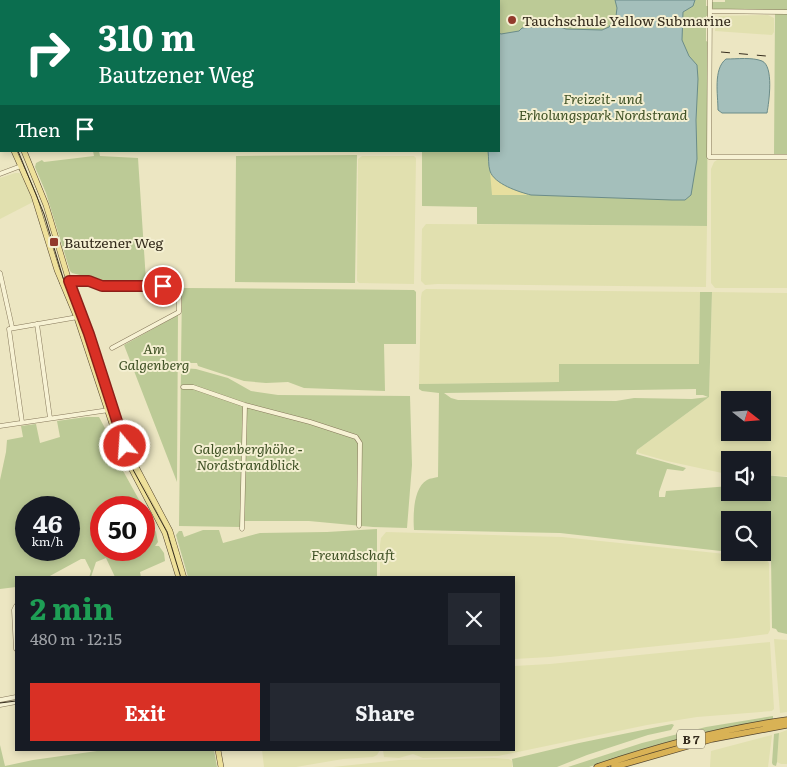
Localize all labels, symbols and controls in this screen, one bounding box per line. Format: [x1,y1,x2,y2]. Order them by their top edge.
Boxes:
text: 310 m [98,10,195,62]
place label: Tauchschule Yellow Submarine [522,10,731,30]
marker: Tauchschule Yellow Submarine [506,14,518,26]
icon: right [15,20,80,85]
text: Bautzener Weg [98,57,254,90]
park label: Freizeit- und Erholungspark Nordstrand [518,88,688,124]
text: Then [15,115,61,143]
icon: arrive [71,115,99,143]
place label: Bautzener Weg [64,232,164,252]
marker: Bautzener Weg [48,236,60,248]
pin [142,265,184,307]
icon: arrive [149,272,177,300]
park label: Am Galgenberg [118,338,190,374]
north arrow [721,391,771,441]
map controls [721,391,771,561]
position arrow [98,419,150,471]
park label: Galgenberghöhe - Nordstrandblick [194,438,302,474]
button: sound [721,451,771,501]
speed limit sign: 50 [90,496,155,561]
text: 46 [33,504,62,541]
button: search [721,511,771,561]
text: km/h [32,532,63,550]
park label: Freundschaft [311,544,396,564]
text: 2 min [30,585,114,629]
button: close [448,593,500,645]
text: 480 m · 12:15 [30,626,122,650]
button: Exit [30,683,260,741]
button: Share [270,683,500,741]
road number: B 7 [677,730,705,749]

